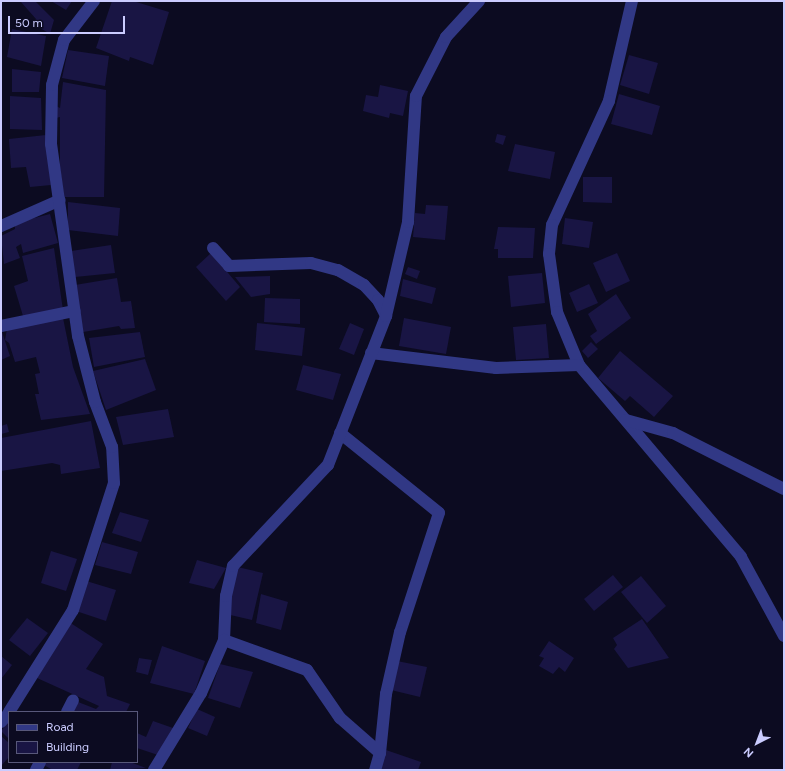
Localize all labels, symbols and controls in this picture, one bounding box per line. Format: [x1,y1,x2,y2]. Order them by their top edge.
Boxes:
scale bar [10,8,127,34]
text: 50 m [15,16,43,30]
legend [8,711,138,763]
text: Road [46,720,74,734]
north arrow [737,723,777,763]
text: Building [46,740,89,754]
text: N [741,745,756,760]

